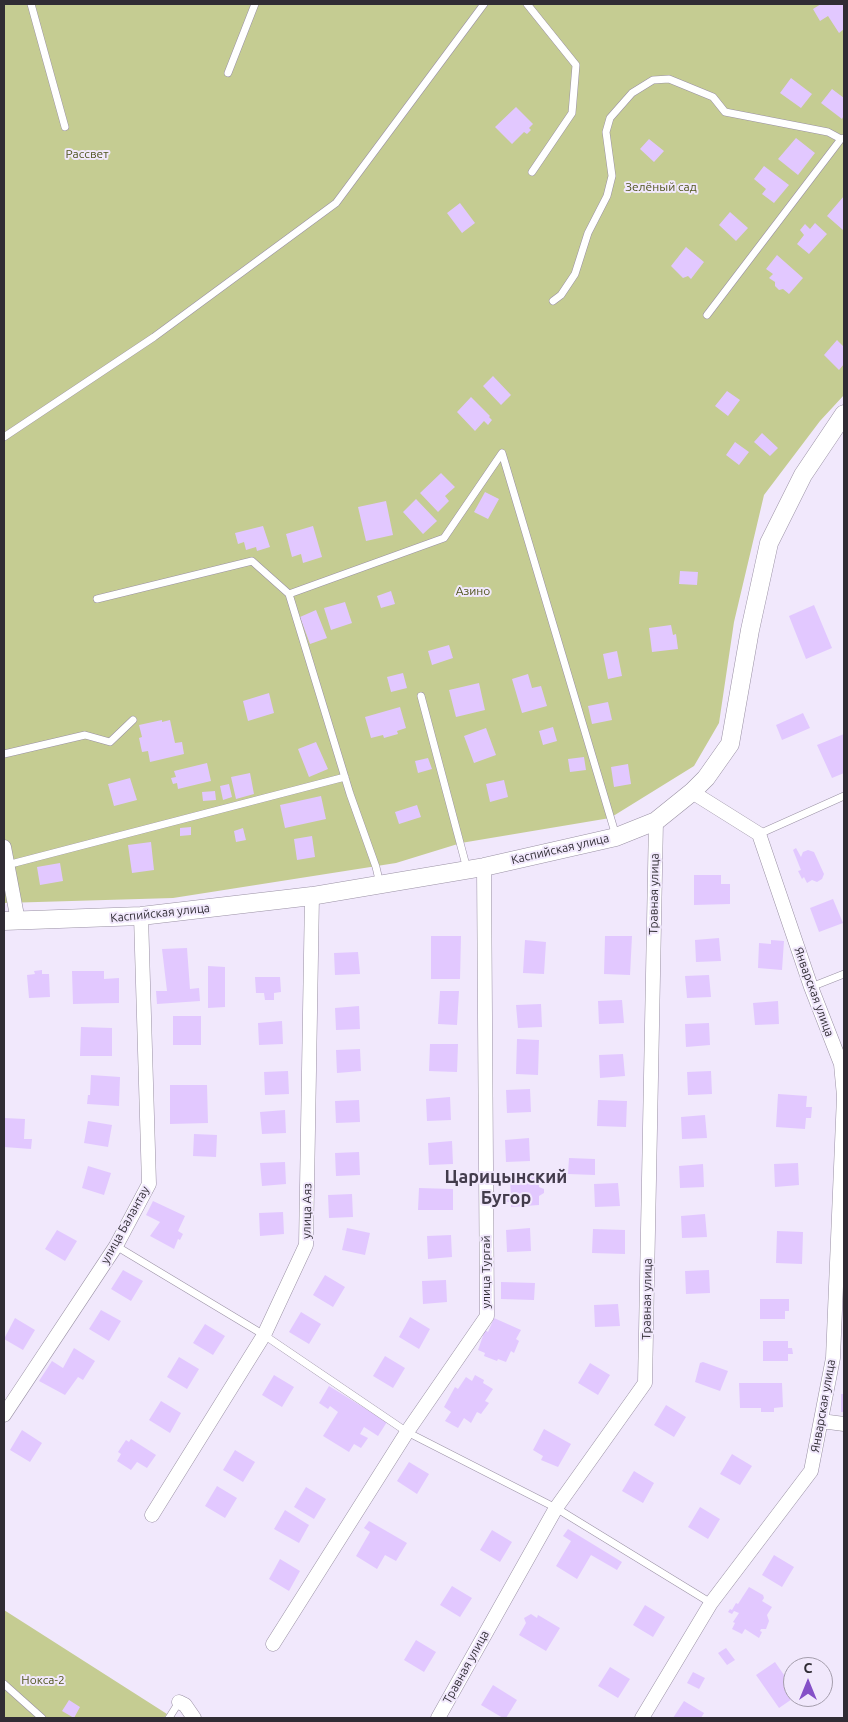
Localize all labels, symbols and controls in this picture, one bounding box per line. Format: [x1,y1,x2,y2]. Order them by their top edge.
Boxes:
park label: Рассвет [66,147,108,161]
park label: Зелёный сад [625,180,697,194]
park label: Азино [456,584,490,598]
street label: Каспийская улица [510,831,610,867]
street label: Травная улица [646,853,662,935]
street label: Каспийская улица [109,901,211,925]
street label: Январская улица [791,945,837,1039]
district label: Царицынский Бугор [445,1166,567,1208]
street label: улица Аяз [299,1183,315,1239]
street label: улица Балантау [98,1184,152,1266]
street label: улица Тургай [479,1235,493,1309]
street label: Травная улица [639,1258,655,1340]
street label: Январская улица [808,1358,838,1454]
street label: Травная улица [440,1628,492,1706]
north arrow [783,1657,833,1707]
text: С [804,1660,812,1676]
park label: Нокса-2 [21,1673,65,1687]

